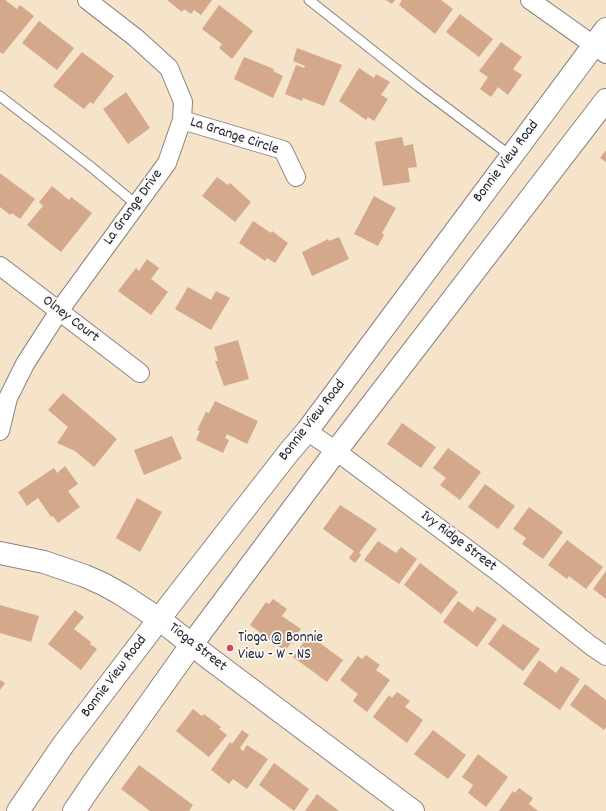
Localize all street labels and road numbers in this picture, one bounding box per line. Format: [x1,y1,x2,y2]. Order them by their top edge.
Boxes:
street label: La Grange Circle [187,114,281,160]
street label: Bonnie View Road [470,117,544,207]
street label: La Grange Drive [100,167,168,249]
street label: Olney Court [38,293,102,347]
street label: Bonnie View Road [276,377,350,465]
street label: Ivy Ridge Street [416,508,500,576]
street label: Tioga Street [164,620,230,676]
street label: Bonnie View Road [78,632,152,722]

